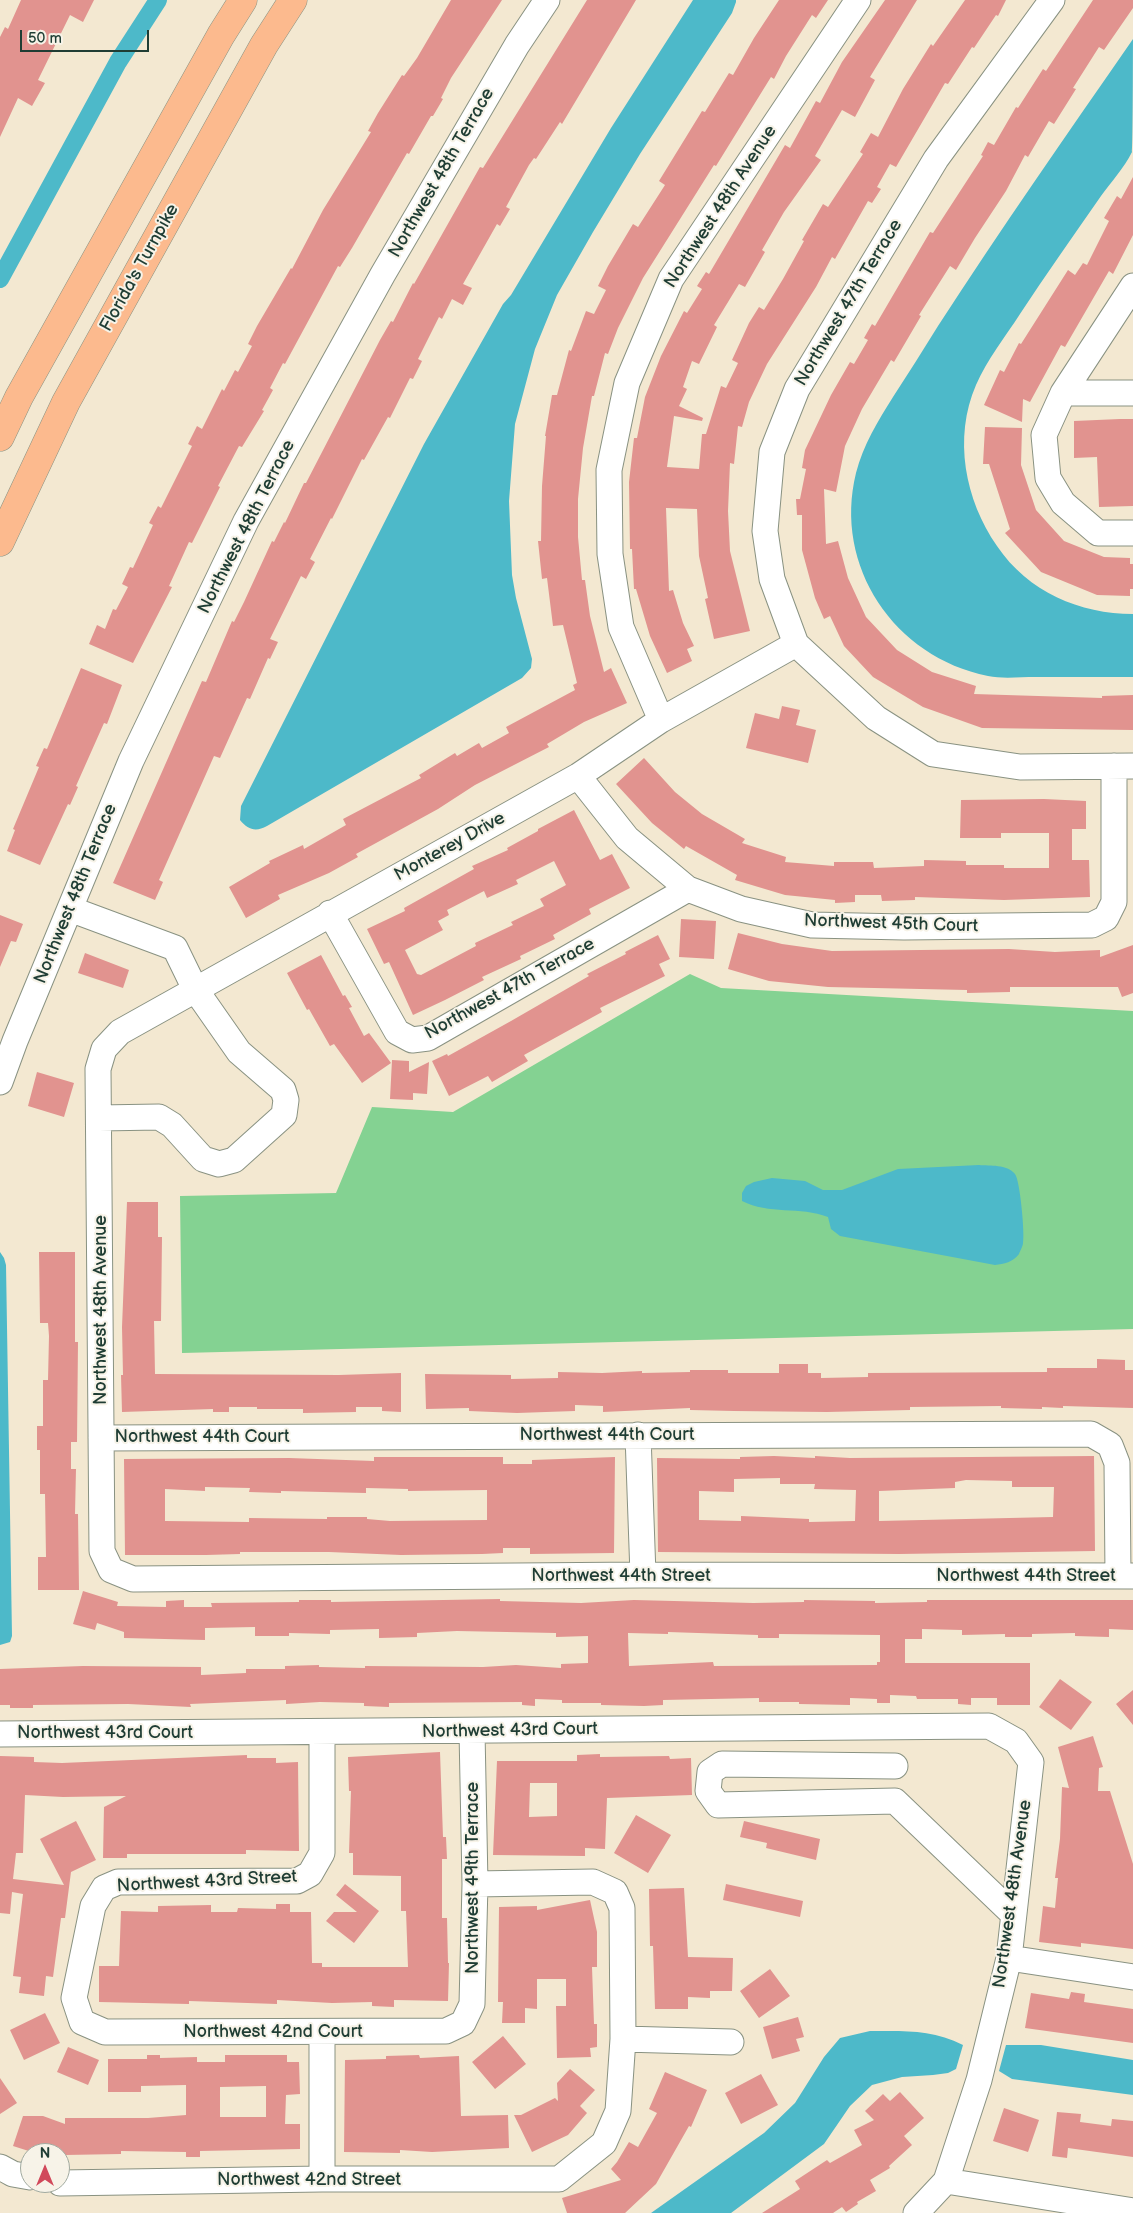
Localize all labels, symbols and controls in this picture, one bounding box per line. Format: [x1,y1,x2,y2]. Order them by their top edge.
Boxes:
scale bar [22,20,151,52]
text: 50 m [28,29,62,48]
street label: Northwest 48th Terrace [385,84,499,262]
street label: Northwest 48th Avenue [660,121,782,293]
street label: Florida's Turnpike [96,200,184,336]
street label: Northwest 47th Terrace [791,216,907,390]
street label: Northwest 48th Terrace [194,436,300,618]
street label: Northwest 48th Terrace [30,801,122,987]
street label: Monterey Drive [391,808,509,886]
street label: Northwest 45th Court [803,910,979,938]
street label: Northwest 47th Terrace [421,933,599,1045]
street label: Northwest 48th Avenue [90,1215,112,1405]
street label: Northwest 44th Court [519,1424,695,1446]
street label: Northwest 44th Court [114,1426,290,1448]
street label: Northwest 44th Street [531,1565,711,1587]
street label: Northwest 44th Street [936,1565,1116,1587]
street label: Northwest 43rd Court [422,1719,598,1743]
street label: Northwest 43rd Court [17,1722,193,1744]
street label: Northwest 49th Terrace [462,1782,484,1974]
street label: Northwest 48th Avenue [989,1798,1037,1990]
street label: Northwest 43rd Street [116,1866,298,1898]
street label: Northwest 42nd Court [183,2021,363,2043]
north arrow [20,2143,70,2193]
text: N [40,2145,50,2162]
street label: Northwest 42nd Street [217,2169,401,2191]

